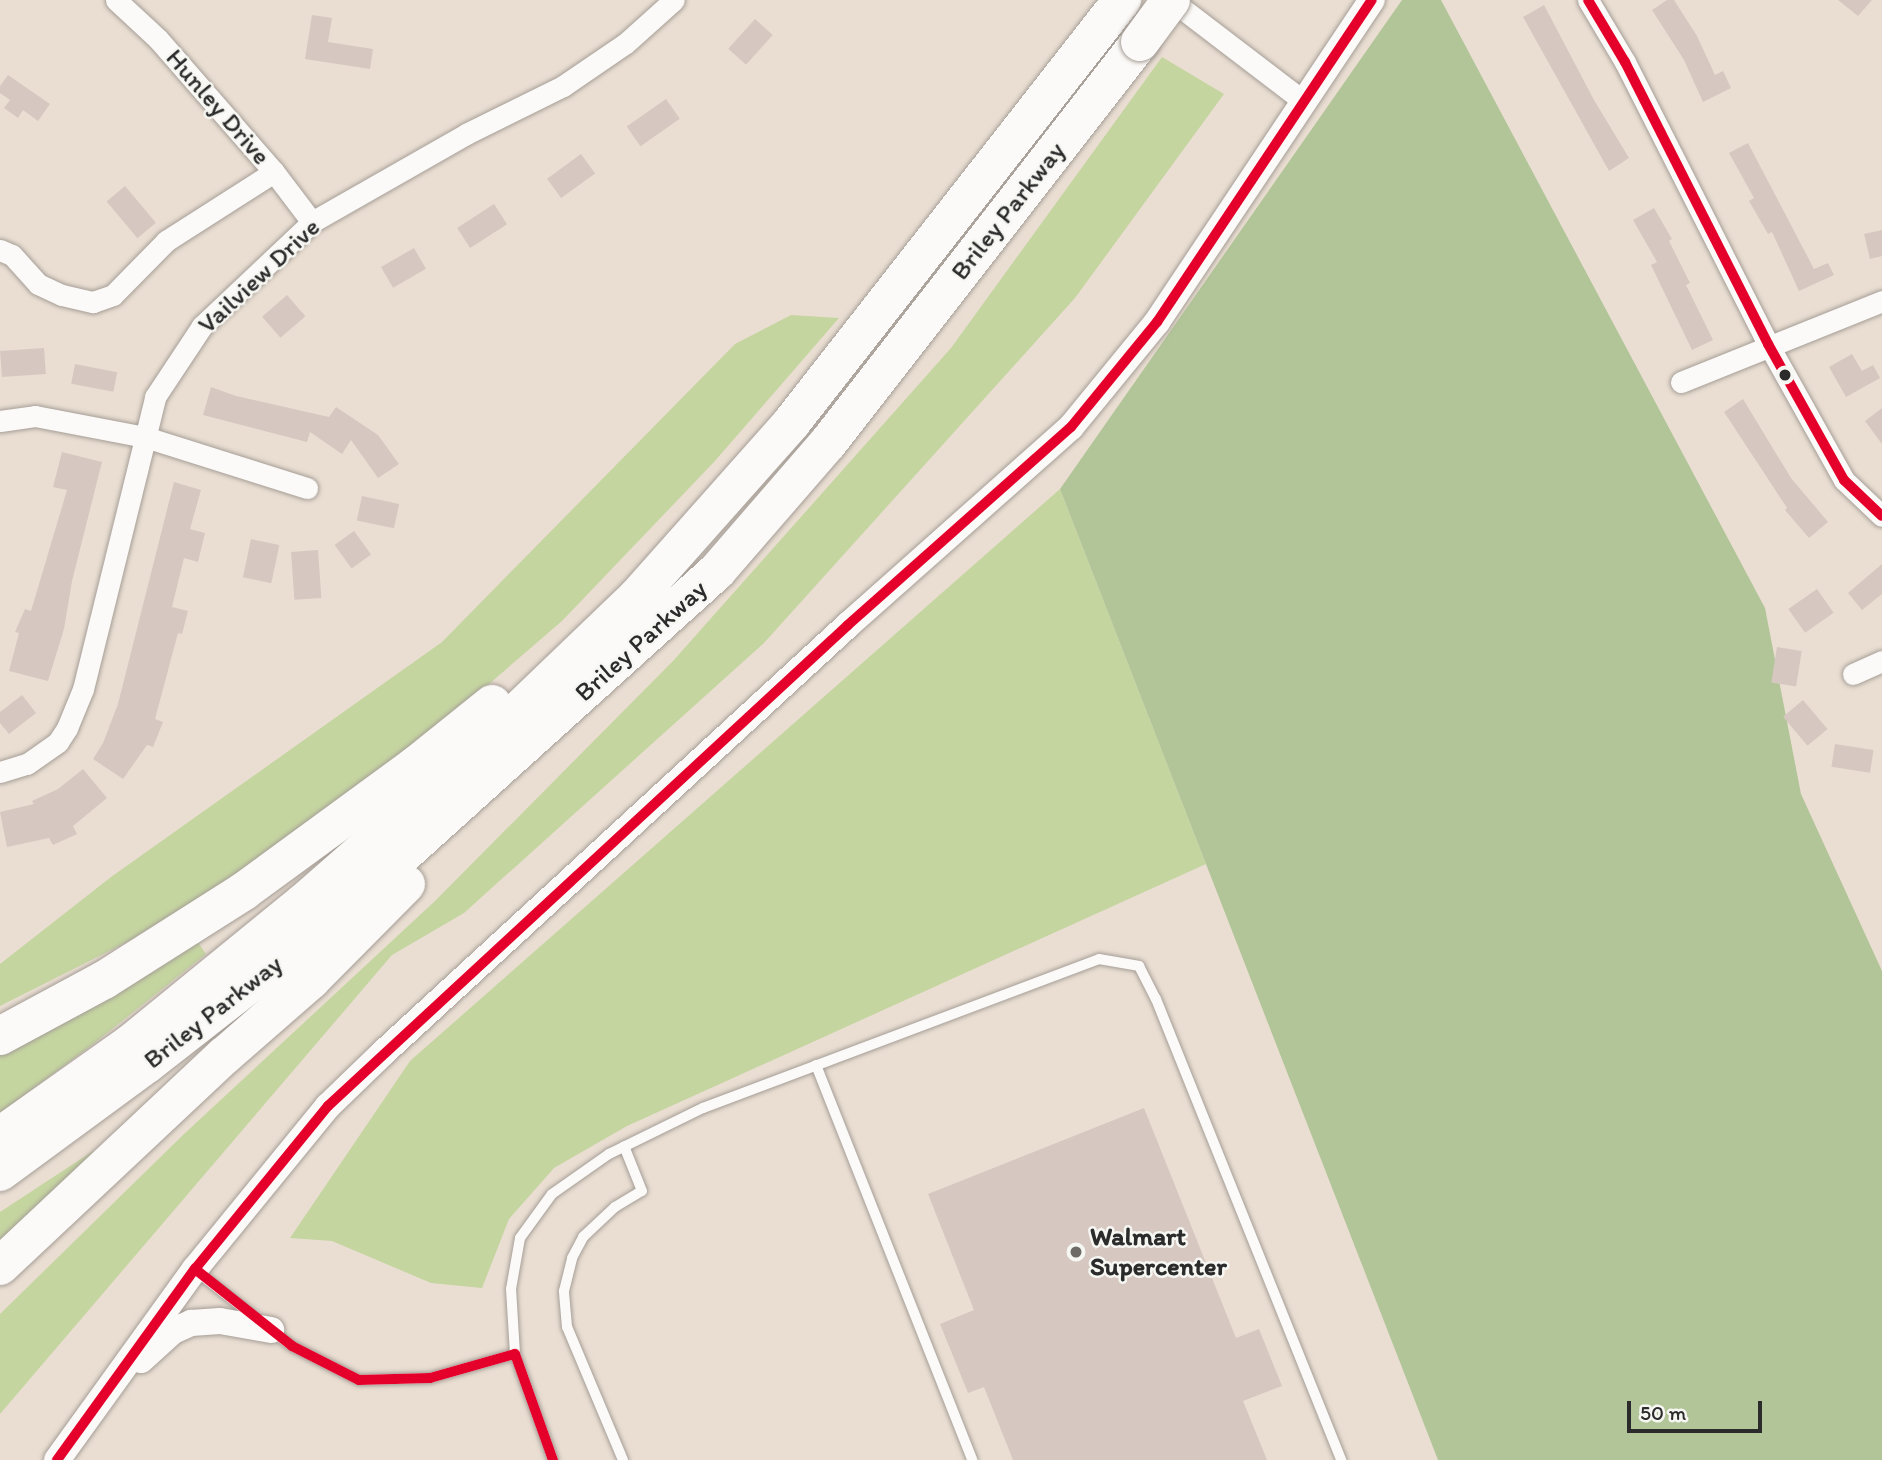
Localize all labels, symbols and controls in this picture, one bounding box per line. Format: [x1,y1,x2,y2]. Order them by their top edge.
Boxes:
street label: Hunley Drive [159,43,277,171]
street label: Briley Parkway [945,136,1071,286]
street label: Vailview Drive [192,212,326,340]
unlabelled marker [1778,368,1792,382]
street label: Briley Parkway [569,574,713,708]
street label: Briley Parkway [138,949,288,1075]
place label: Walmart Supercenter [1090,1221,1227,1282]
marker: Walmart Supercenter [1068,1244,1084,1260]
scale bar [1630,1386,1765,1430]
text: 50 m [1640,1400,1686,1425]

